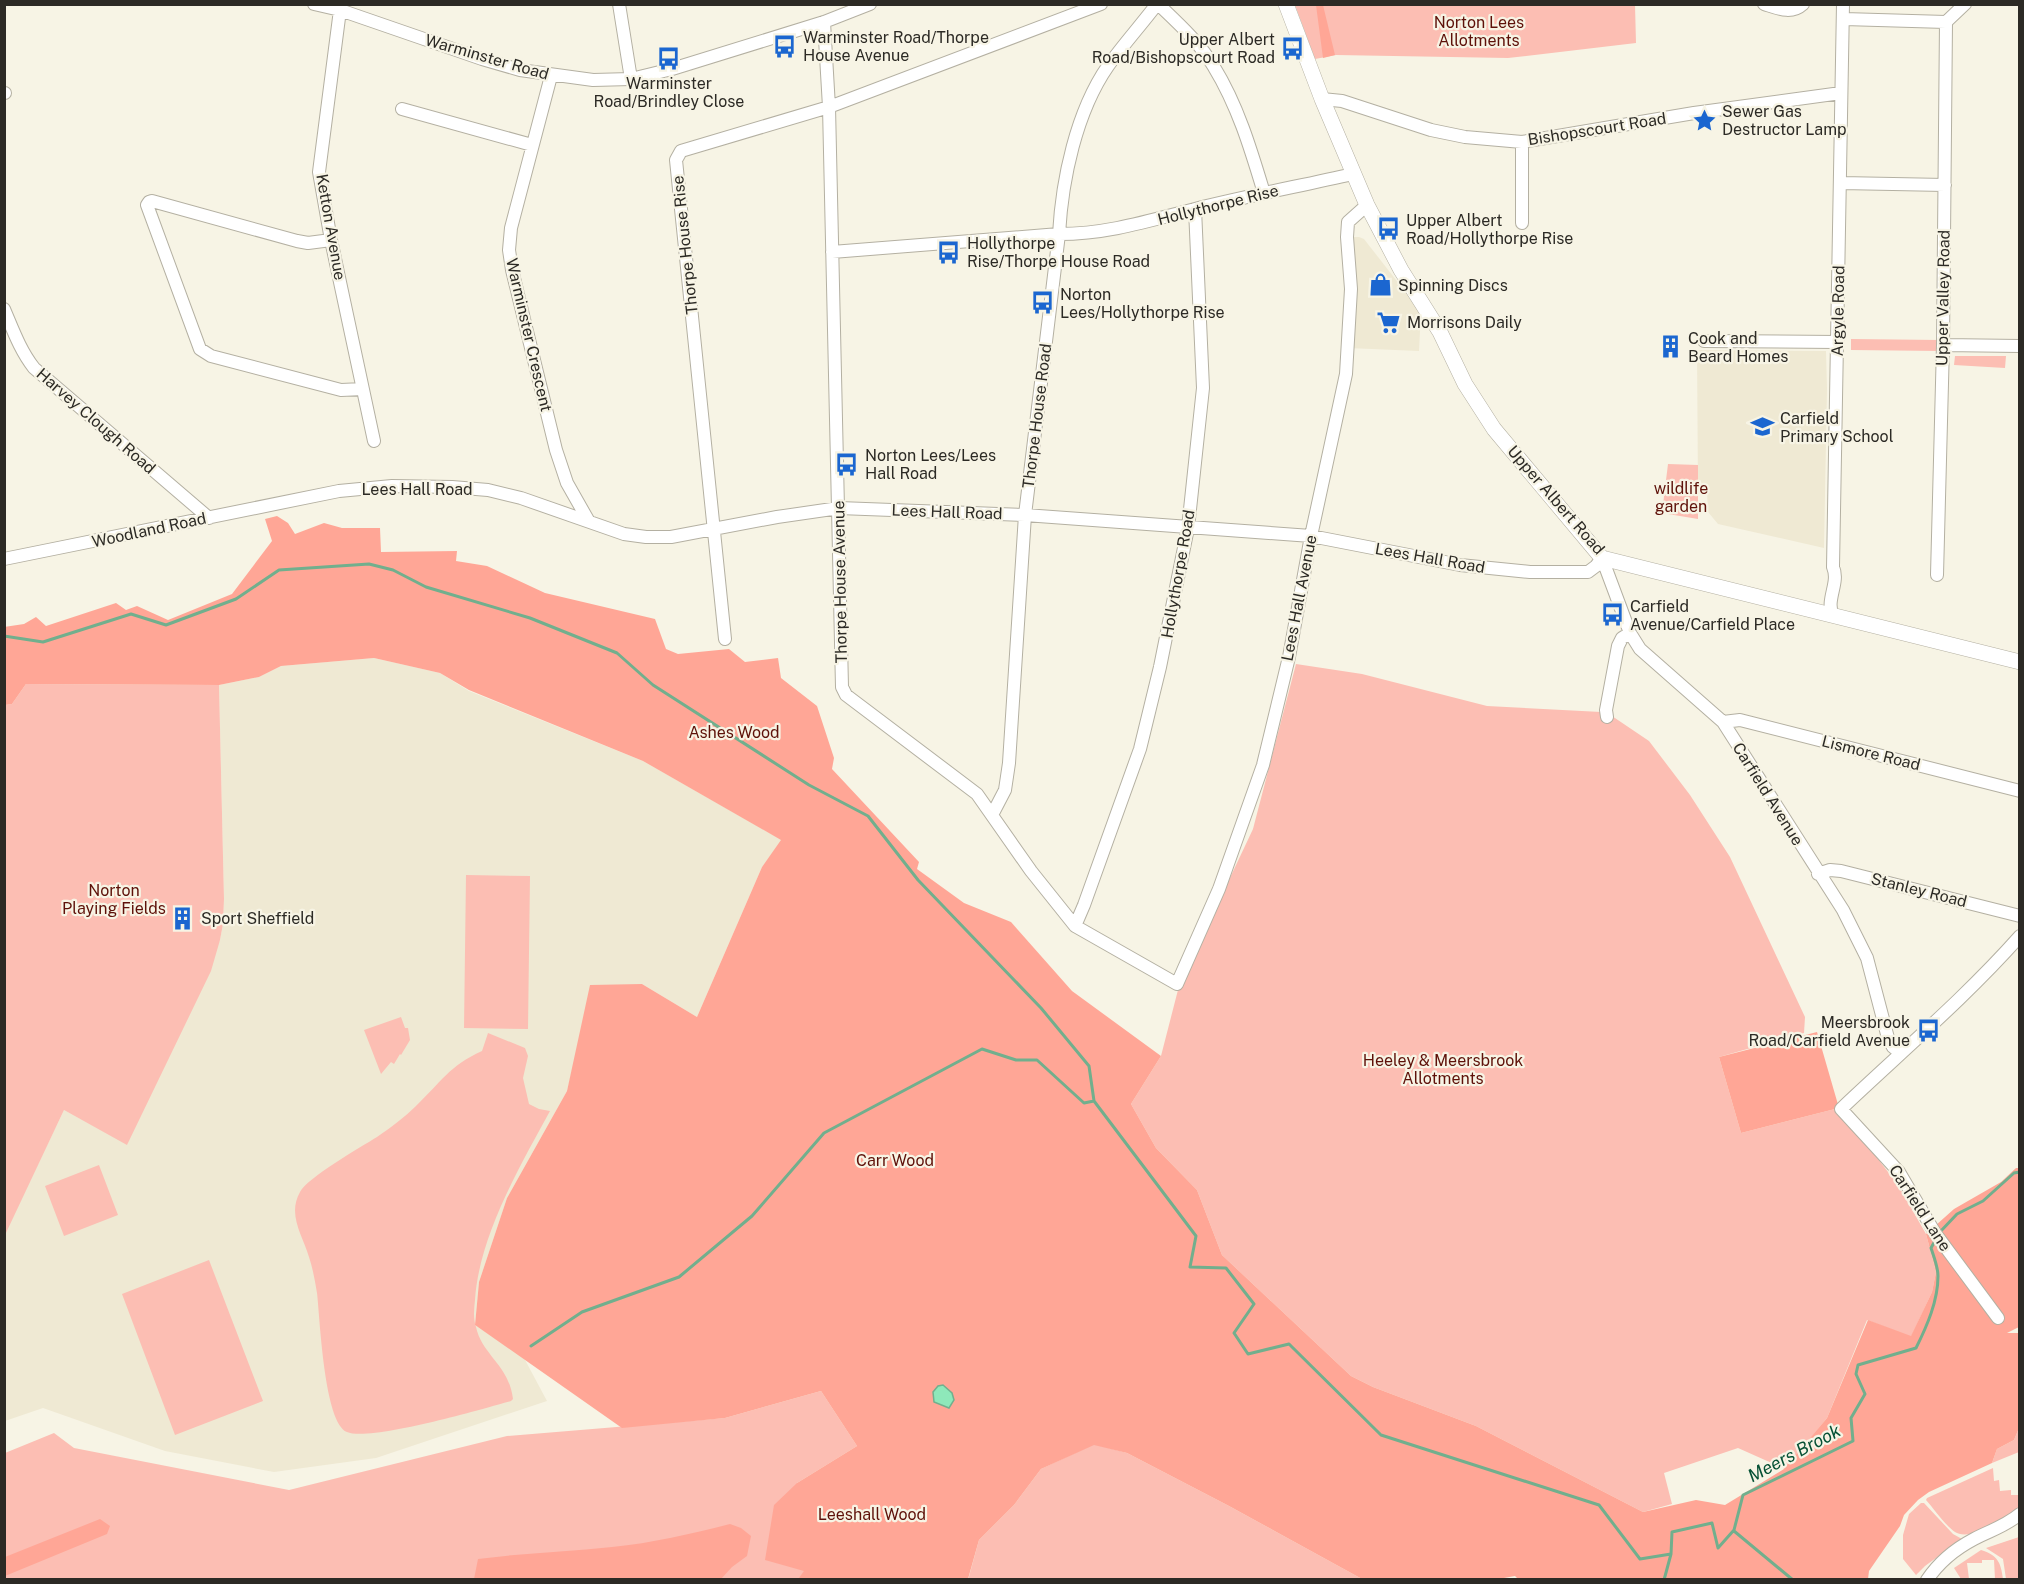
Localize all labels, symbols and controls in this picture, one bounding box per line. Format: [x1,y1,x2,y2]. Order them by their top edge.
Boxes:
park label: Norton Lees Allotments [1434,13,1524,50]
place label: Warminster Road/Thorpe House Avenue [803,28,989,65]
street label: Warminster Road [423,30,551,84]
place label: Upper Albert Road/Bishopscourt Road [1092,30,1275,67]
bus stop icon: Warminster Road/Thorpe House Avenue [772,33,798,59]
bus stop icon: Upper Albert Road/Bishopscourt Road [1280,35,1306,61]
bus stop icon: Warminster Road/Brindley Close [656,45,682,71]
place label: Warminster Road/Brindley Close [594,74,744,111]
place label: Sewer Gas Destructor Lamp [1722,102,1847,139]
place icon: Sewer Gas Destructor Lamp [1691,107,1717,133]
street label: Bishopscourt Road [1527,109,1667,149]
street label: Ketton Avenue [312,172,350,282]
street label: Thorpe House Rise [668,175,702,315]
street label: Hollythorpe Rise [1156,181,1280,229]
place label: Upper Albert Road/Hollythorpe Rise [1406,211,1573,248]
bus stop icon: Upper Albert Road/Hollythorpe Rise [1375,216,1401,242]
street label: Upper Valley Road [1932,230,1954,366]
place label: Hollythorpe Rise/Thorpe House Road [967,234,1150,271]
bus stop icon: Hollythorpe Rise/Thorpe House Road [936,239,962,265]
street label: Warminster Crescent [502,256,556,414]
street label: Argyle Road [1828,265,1848,357]
shop icon: Spinning Discs [1367,272,1393,298]
place label: Spinning Discs [1398,276,1508,295]
place label: Norton Lees/Hollythorpe Rise [1060,285,1225,322]
bus stop icon: Norton Lees/Hollythorpe Rise [1029,290,1055,316]
supermarket icon: Morrisons Daily [1376,309,1402,335]
place label: Morrisons Daily [1407,313,1522,332]
place label: Cook and Beard Homes [1688,329,1788,366]
building icon: Cook and Beard Homes [1657,334,1683,360]
street label: Thorpe House Road [1019,343,1055,489]
street label: Harvey Clough Road [33,364,159,478]
place label: Carfield Primary School [1780,409,1894,446]
school or university icon: Carfield Primary School [1749,414,1775,440]
street label: Upper Albert Road [1503,442,1609,558]
place label: Norton Lees/Lees Hall Road [865,446,996,483]
bus stop icon: Norton Lees/Lees Hall Road [834,451,860,477]
park label: wildlife garden [1654,479,1708,516]
street label: Lees Hall Road [361,480,473,499]
street label: Thorpe House Avenue [829,500,851,664]
street label: Lees Hall Road [891,501,1003,523]
street label: Hollythorpe Road [1157,508,1199,640]
street label: Woodland Road [90,509,208,551]
street label: Lees Hall Avenue [1277,533,1321,663]
street label: Lees Hall Road [1374,539,1486,577]
place label: Carfield Avenue/Carfield Place [1630,597,1795,634]
bus stop icon: Carfield Avenue/Carfield Place [1599,602,1625,628]
park label: Ashes Wood [688,723,780,742]
street label: Lismore Road [1820,732,1922,774]
street label: Carfield Avenue [1729,739,1807,849]
street label: Stanley Road [1869,869,1969,911]
park label: Norton Playing Fields [62,881,166,918]
building icon: Sport Sheffield [170,905,196,931]
place label: Sport Sheffield [201,909,314,928]
place label: Meersbrook Road/Carfield Avenue [1749,1013,1910,1050]
bus stop icon: Meersbrook Road/Carfield Avenue [1915,1018,1941,1044]
park label: Heeley & Meersbrook Allotments [1363,1051,1523,1088]
park label: Carr Wood [856,1151,934,1170]
street label: Carfield Lane [1885,1161,1955,1255]
water label: Meers Brook [1744,1420,1844,1486]
park label: Leeshall Wood [818,1505,926,1524]

